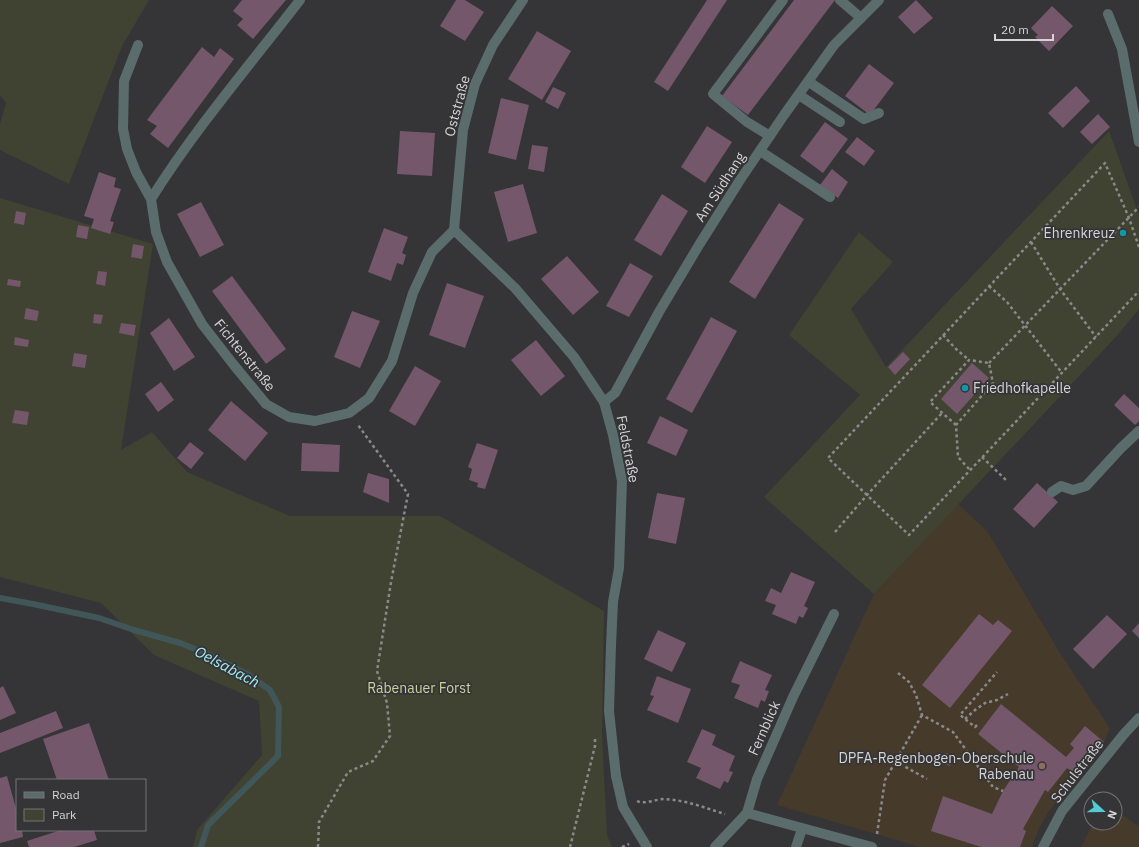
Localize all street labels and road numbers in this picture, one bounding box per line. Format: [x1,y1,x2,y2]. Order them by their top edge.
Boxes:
street label: Oststraße [440,73,474,138]
street label: Am Südhang [691,148,750,225]
street label: Fichtenstraße [210,315,280,395]
street label: Feldstraße [613,414,643,484]
street label: Fernblick [744,697,784,758]
street label: Schulstraße [1047,735,1108,806]

